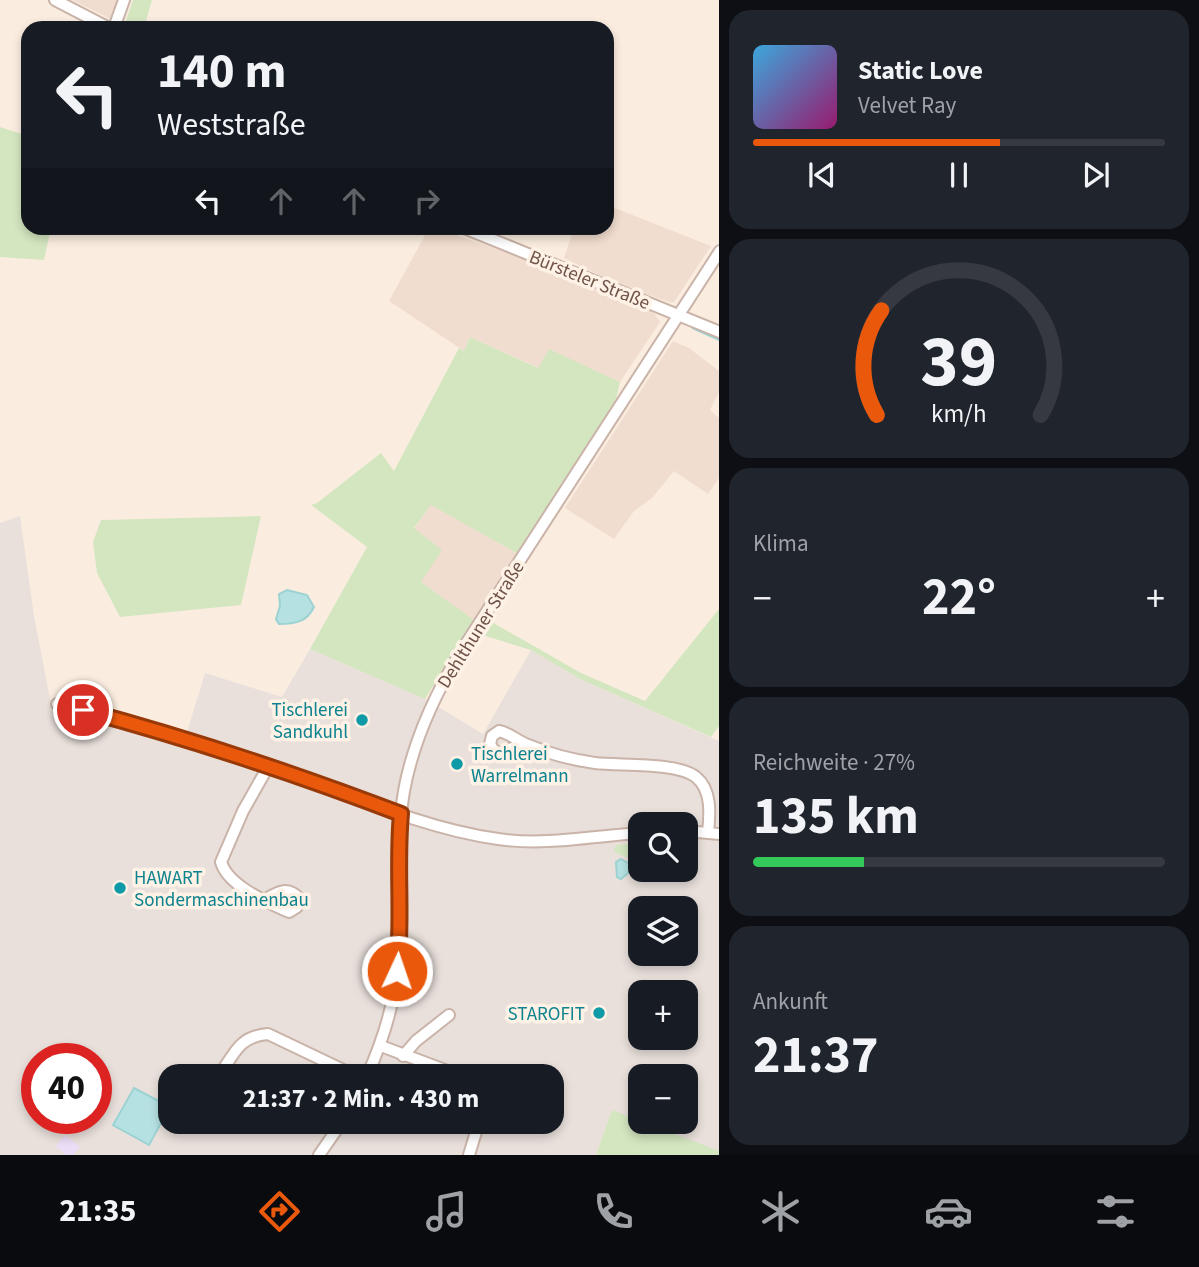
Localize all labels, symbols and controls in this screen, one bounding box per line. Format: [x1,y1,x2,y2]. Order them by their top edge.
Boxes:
text: 140 m [157,37,286,107]
icon: left [42,49,133,140]
text: Static Love [858,52,983,89]
text: Velvet Ray [858,89,956,122]
text: Weststraße [157,102,306,148]
icon: previous [803,156,841,194]
icon: pause [940,156,978,194]
icon: next [1077,156,1115,194]
icon: left [189,182,227,220]
icon: ahead [262,182,300,220]
icon: ahead [335,182,373,220]
icon: right [408,182,446,220]
street label: Bürsteler Straße [525,244,654,317]
text: 39 [921,310,997,414]
text: km/h [931,395,987,431]
text: Klima [753,527,809,560]
street label: Dehlthuner Straße [431,556,531,694]
text: 22° [922,561,996,635]
text: − [753,572,772,626]
text: + [1146,572,1165,626]
pin [53,680,113,740]
icon: arrive [64,691,102,729]
place label: Tischlerei Sandkuhl [271,697,348,746]
marker: Tischlerei Sandkuhl [354,712,370,728]
place label: Tischlerei Warrelmann [471,741,569,790]
text: Reichweite · 27% [753,746,915,779]
marker: Tischlerei Warrelmann [449,756,465,772]
text: 135 km [753,780,919,854]
map controls [628,812,698,1134]
button: search [628,812,698,882]
place label: HAWART Sondermaschinenbau [134,865,309,914]
marker: HAWART Sondermaschinenbau [112,880,128,896]
button: layers [628,896,698,966]
position arrow [360,934,434,1008]
button: + [628,980,698,1050]
text: Ankunft [753,985,828,1018]
place label: STAROFIT [507,1001,585,1028]
marker: STAROFIT [591,1005,607,1021]
text: 21:37 [753,1019,878,1093]
speed limit sign: 40 [21,1043,112,1134]
button: − [628,1064,698,1134]
text: 21:37 · 2 Min. · 430 m [243,1080,479,1117]
icon: directions [255,1187,304,1236]
icon: music [422,1187,471,1236]
icon: phone [589,1187,638,1236]
icon: climate [756,1187,805,1236]
icon: car [924,1187,973,1236]
icon: filters [1091,1187,1140,1236]
text: 21:35 [59,1188,136,1234]

